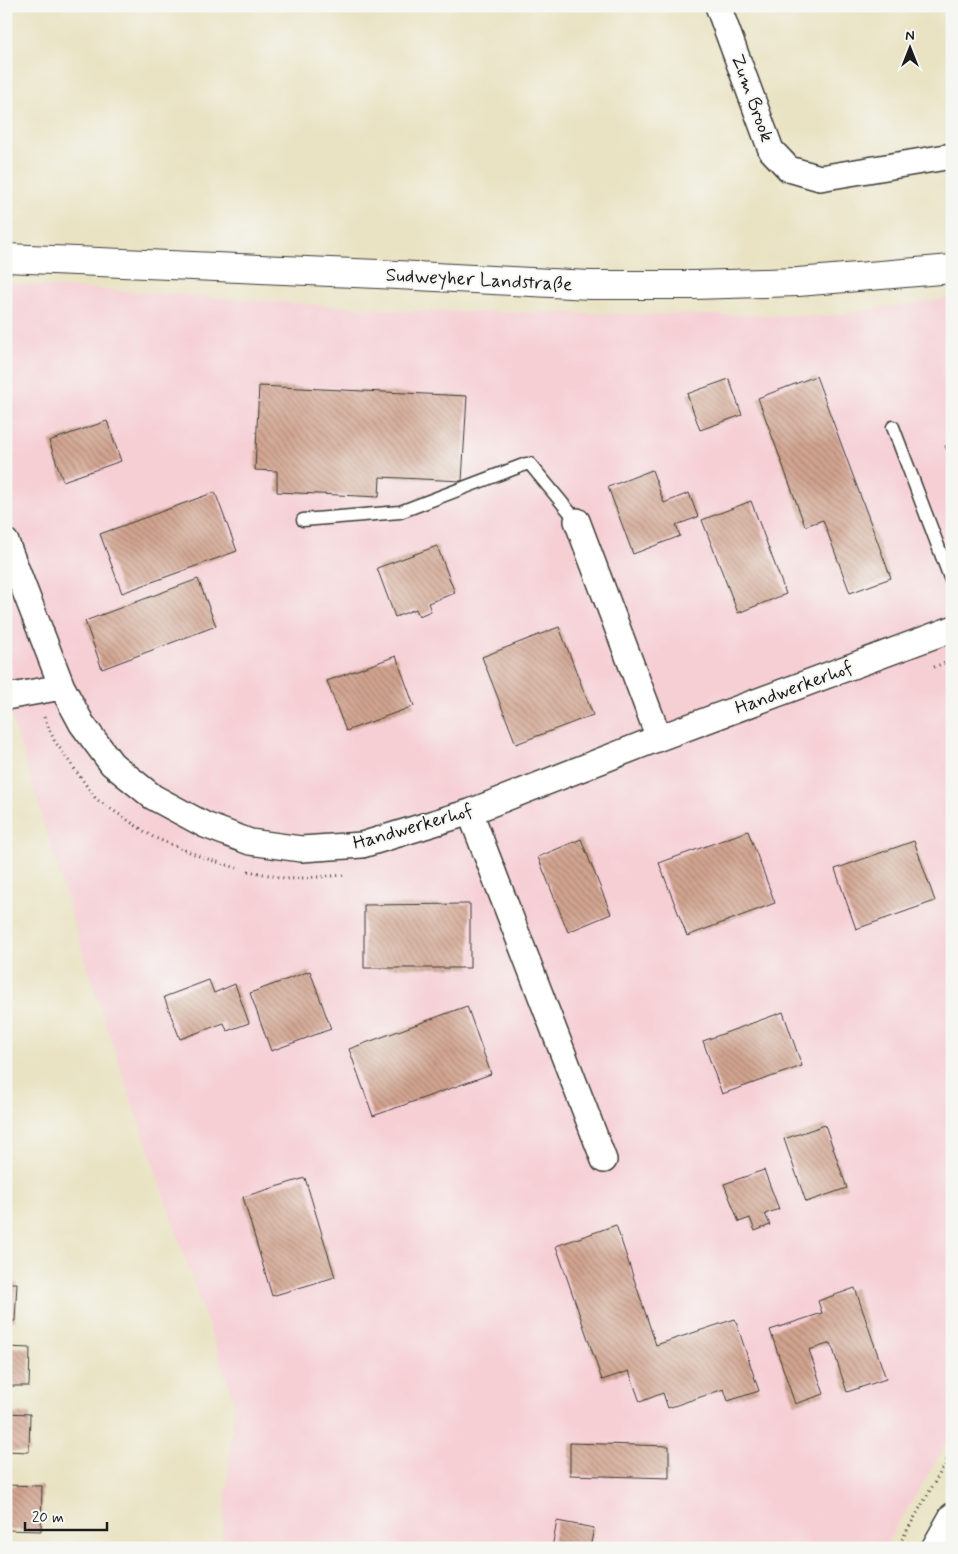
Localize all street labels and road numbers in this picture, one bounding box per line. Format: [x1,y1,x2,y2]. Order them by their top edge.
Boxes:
street label: Zum Brook [725,51,780,146]
street label: Sudweyher Landstraße [385,263,573,298]
street label: Handwerkerhof [732,655,856,721]
street label: Handwerkerhof [350,798,476,856]

